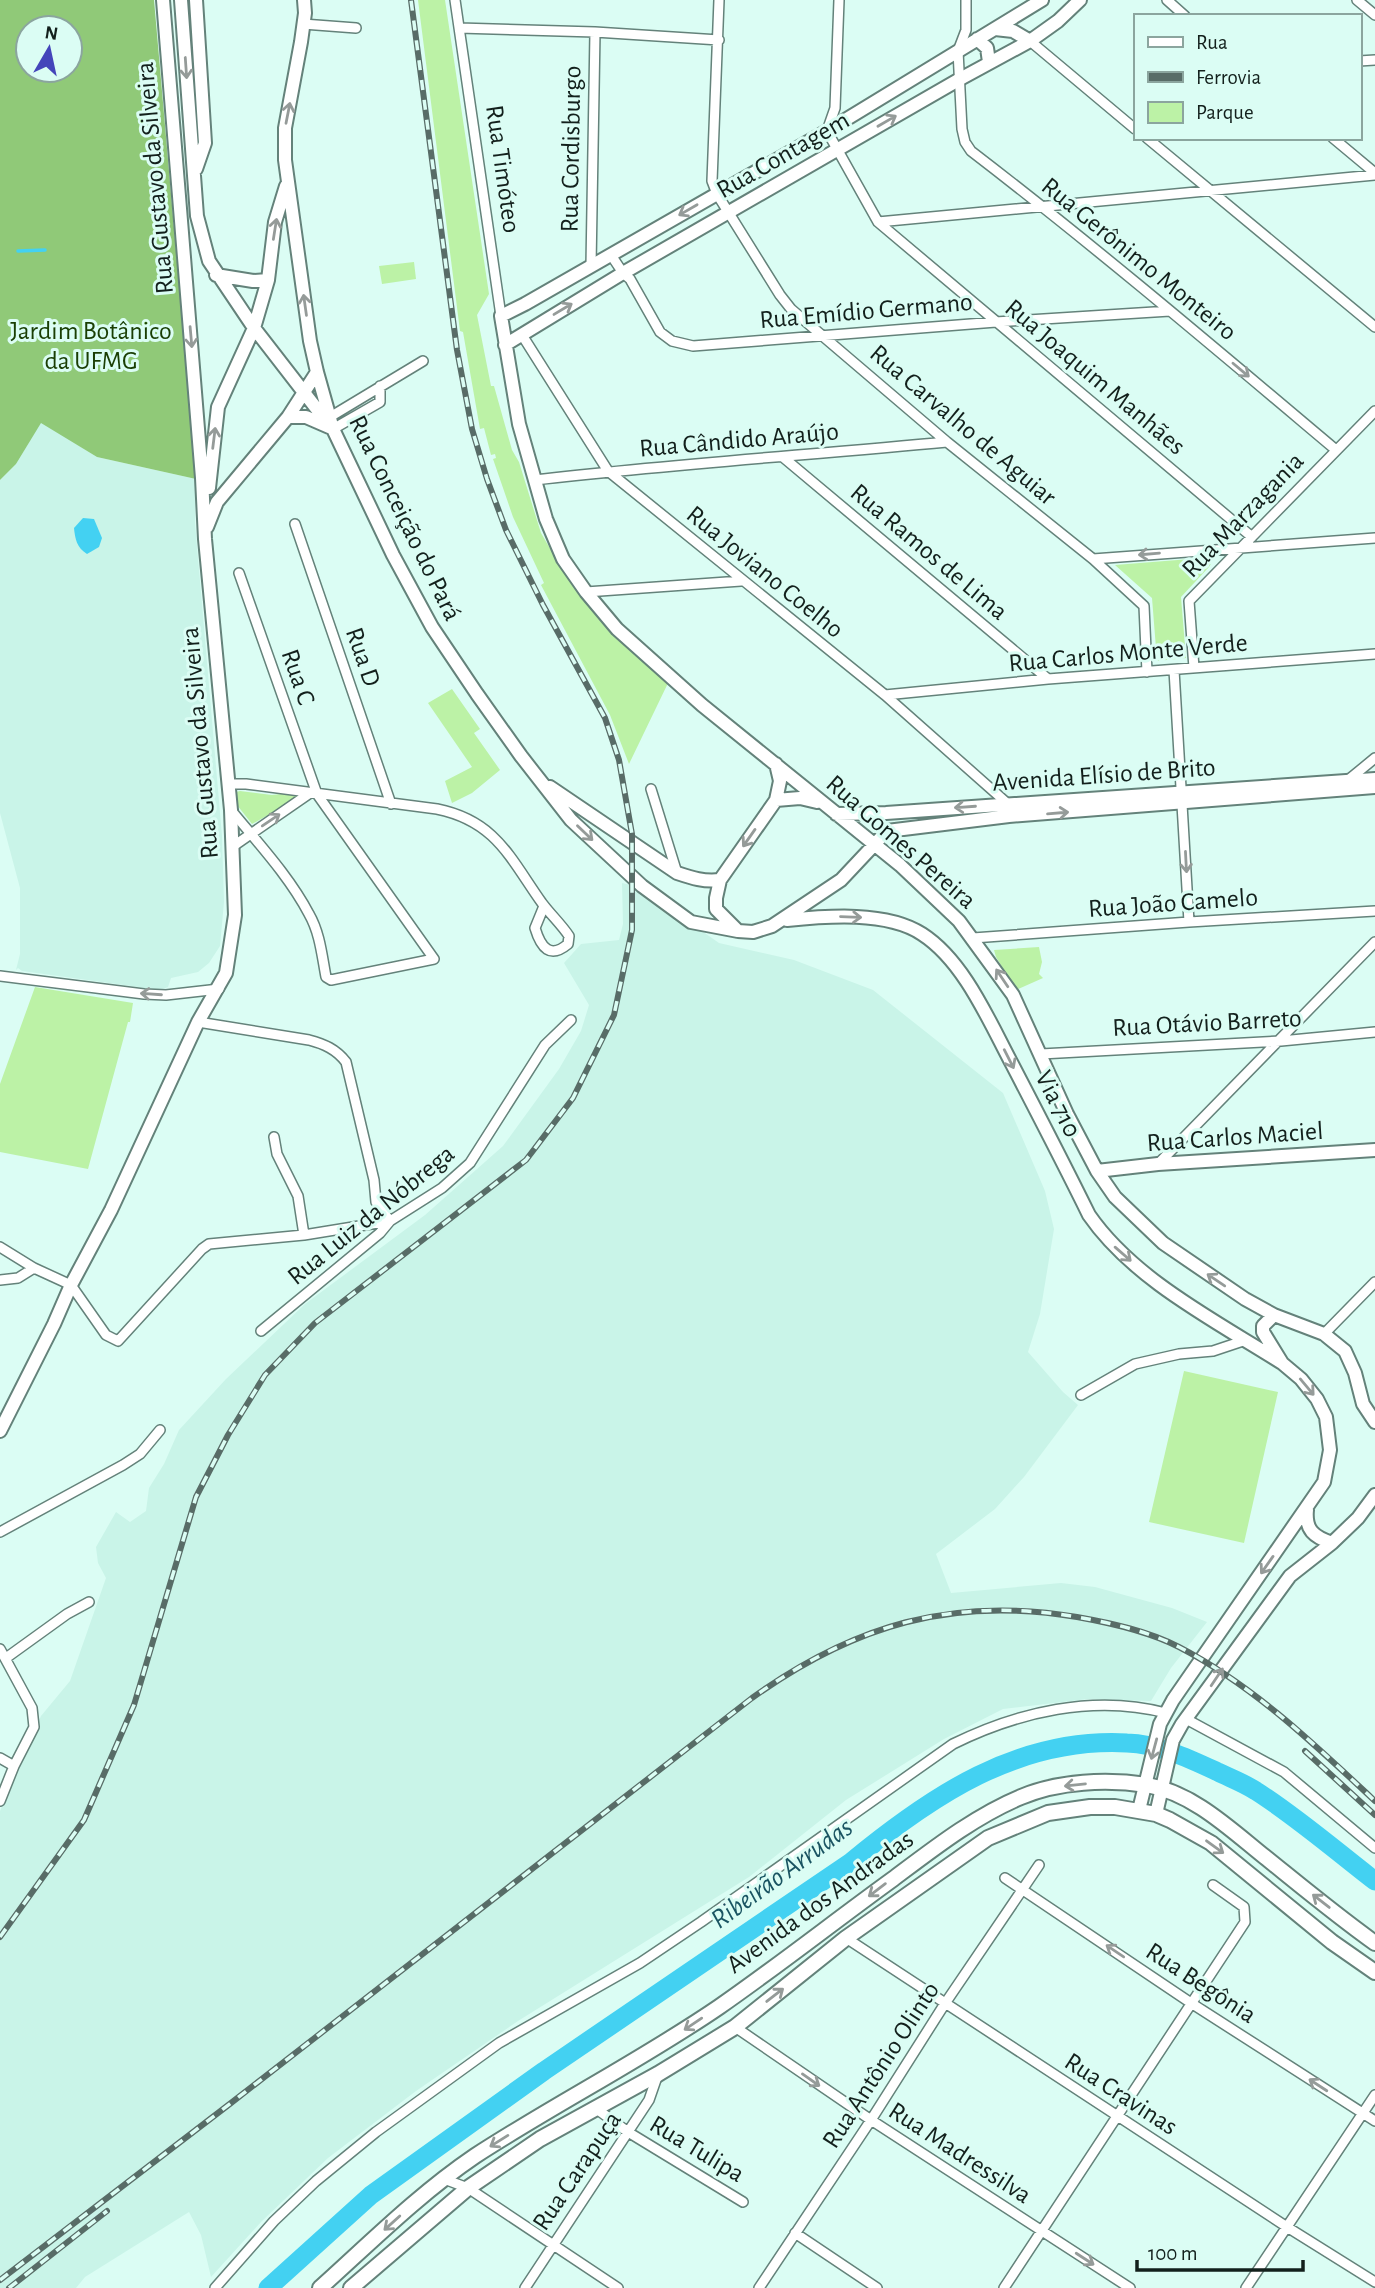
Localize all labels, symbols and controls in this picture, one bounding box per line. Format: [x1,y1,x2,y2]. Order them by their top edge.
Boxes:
north arrow [14,14,84,84]
legend [1134,14,1361,140]
text: N [43,23,59,44]
text: Rua [1196,32,1228,53]
one-way arrow [180,56,193,79]
street label: Rua Gustavo da Silveira [132,61,178,295]
street label: Rua Cordisburgo [557,65,585,233]
text: Ferrovia [1196,67,1262,88]
one-way arrow [281,102,295,125]
text: Parque [1196,102,1254,123]
street label: Rua Timóteo [481,103,525,235]
street label: Rua Contagem [712,107,854,203]
one-way arrow [876,114,897,127]
street label: Rua Gerônimo Monteiro [1037,173,1241,345]
one-way arrow [679,203,699,217]
one-way arrow [268,219,281,241]
street label: Rua Emídio Germano [758,289,974,333]
one-way arrow [298,294,311,317]
street label: Rua Joaquim Manhães [1000,294,1190,460]
one-way arrow [553,302,573,316]
park label: Jardim Botânico da UFMG [10,318,172,374]
one-way arrow [184,325,197,347]
street label: Rua Carvalho de Aguiar [865,340,1062,511]
one-way arrow [1232,363,1250,378]
street label: Rua Conceição do Pará [344,411,466,625]
street label: Rua Cândido Araújo [638,418,840,462]
one-way arrow [207,427,220,450]
street label: Rua Marzagania [1177,448,1309,582]
street label: Rua Ramos de Lima [845,479,1013,625]
street label: Rua Joviano Coelho [682,501,848,643]
one-way arrow [1138,548,1161,561]
street label: Rua D [341,624,385,690]
street label: Rua Gustavo da Silveira [177,626,223,860]
street label: Rua Carlos Monte Verde [1007,630,1249,676]
street label: Rua C [276,646,320,708]
street label: Avenida Elísio de Brito [992,754,1216,796]
street label: Rua Gomes Pereira [821,770,981,914]
one-way arrow [954,801,977,814]
one-way arrow [1046,806,1069,819]
one-way arrow [261,813,280,827]
one-way arrow [577,825,594,842]
one-way arrow [742,828,756,847]
one-way arrow [1180,850,1193,873]
street label: Rua João Camelo [1087,884,1259,922]
one-way arrow [839,911,862,924]
one-way arrow [994,969,1009,988]
one-way arrow [140,987,163,1000]
street label: Rua Otávio Barreto [1112,1005,1302,1041]
one-way arrow [1003,1048,1017,1069]
street label: Via 710 [1030,1067,1086,1141]
street label: Rua Carlos Maciel [1146,1118,1324,1156]
street label: Rua Luiz da Nóbrega [283,1140,459,1290]
one-way arrow [1113,1246,1131,1262]
one-way arrow [1207,1273,1226,1287]
one-way arrow [1299,1377,1315,1395]
one-way arrow [1260,1555,1274,1574]
one-way arrow [1210,1668,1224,1687]
one-way arrow [1147,1737,1160,1760]
one-way arrow [1065,1778,1087,1791]
water label: Ribeirão Arrudas [706,1813,858,1934]
street label: Avenida dos Andradas [722,1826,918,1978]
one-way arrow [1205,1840,1224,1854]
one-way arrow [868,1882,887,1897]
one-way arrow [1312,1894,1330,1909]
street label: Rua Begônia [1141,1938,1261,2028]
one-way arrow [1105,1944,1125,1958]
street label: Rua Antônio Olinto [818,1977,944,2153]
one-way arrow [766,1988,784,2003]
one-way arrow [684,2017,704,2031]
street label: Rua Cravinas [1060,2048,1182,2140]
one-way arrow [801,2073,820,2087]
one-way arrow [1308,2077,1328,2091]
street label: Rua Madressilva [884,2097,1036,2209]
street label: Rua Carapuça [528,2107,626,2235]
street label: Rua Tulipa [645,2111,749,2187]
one-way arrow [490,2134,509,2149]
one-way arrow [383,2215,401,2231]
scale bar [1137,2228,1303,2272]
text: 100 m [1148,2243,1198,2264]
one-way arrow [1075,2252,1094,2266]

